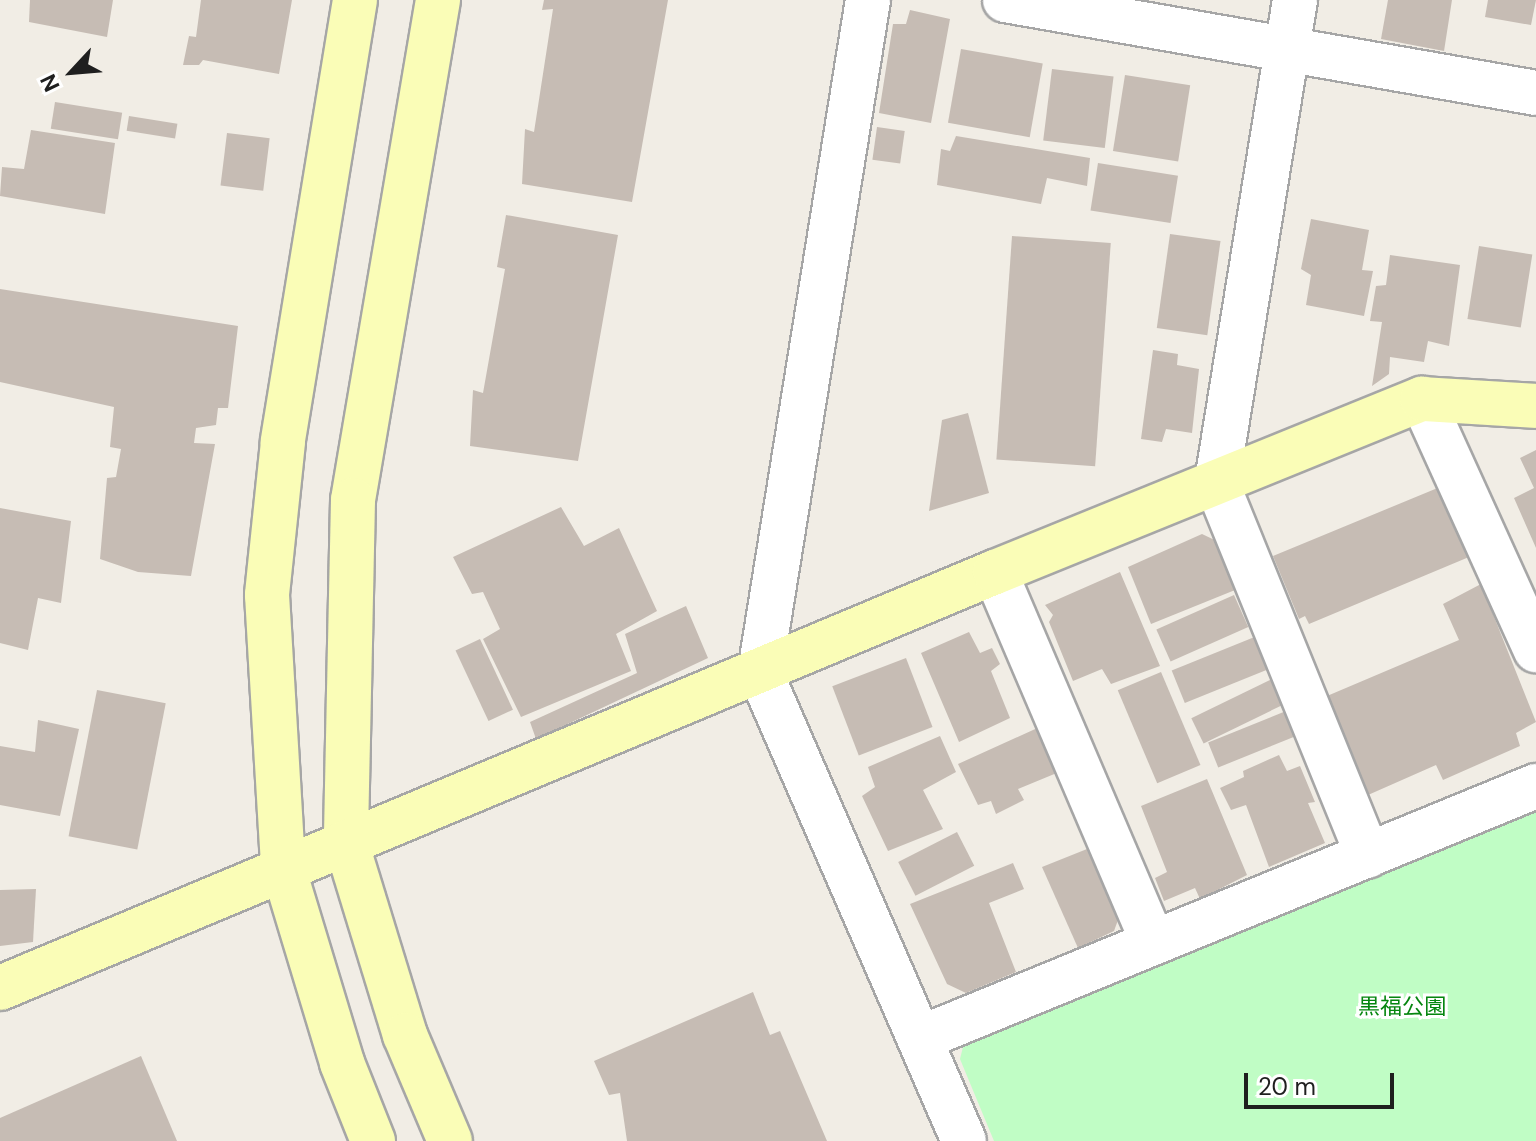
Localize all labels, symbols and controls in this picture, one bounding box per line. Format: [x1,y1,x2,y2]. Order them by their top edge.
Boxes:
north arrow [32,32,112,112]
text: N [33,69,67,96]
park label: 黒福公園 [1358,994,1446,1020]
scale bar [1248,1057,1398,1107]
text: 20 m [1258,1071,1316,1102]

